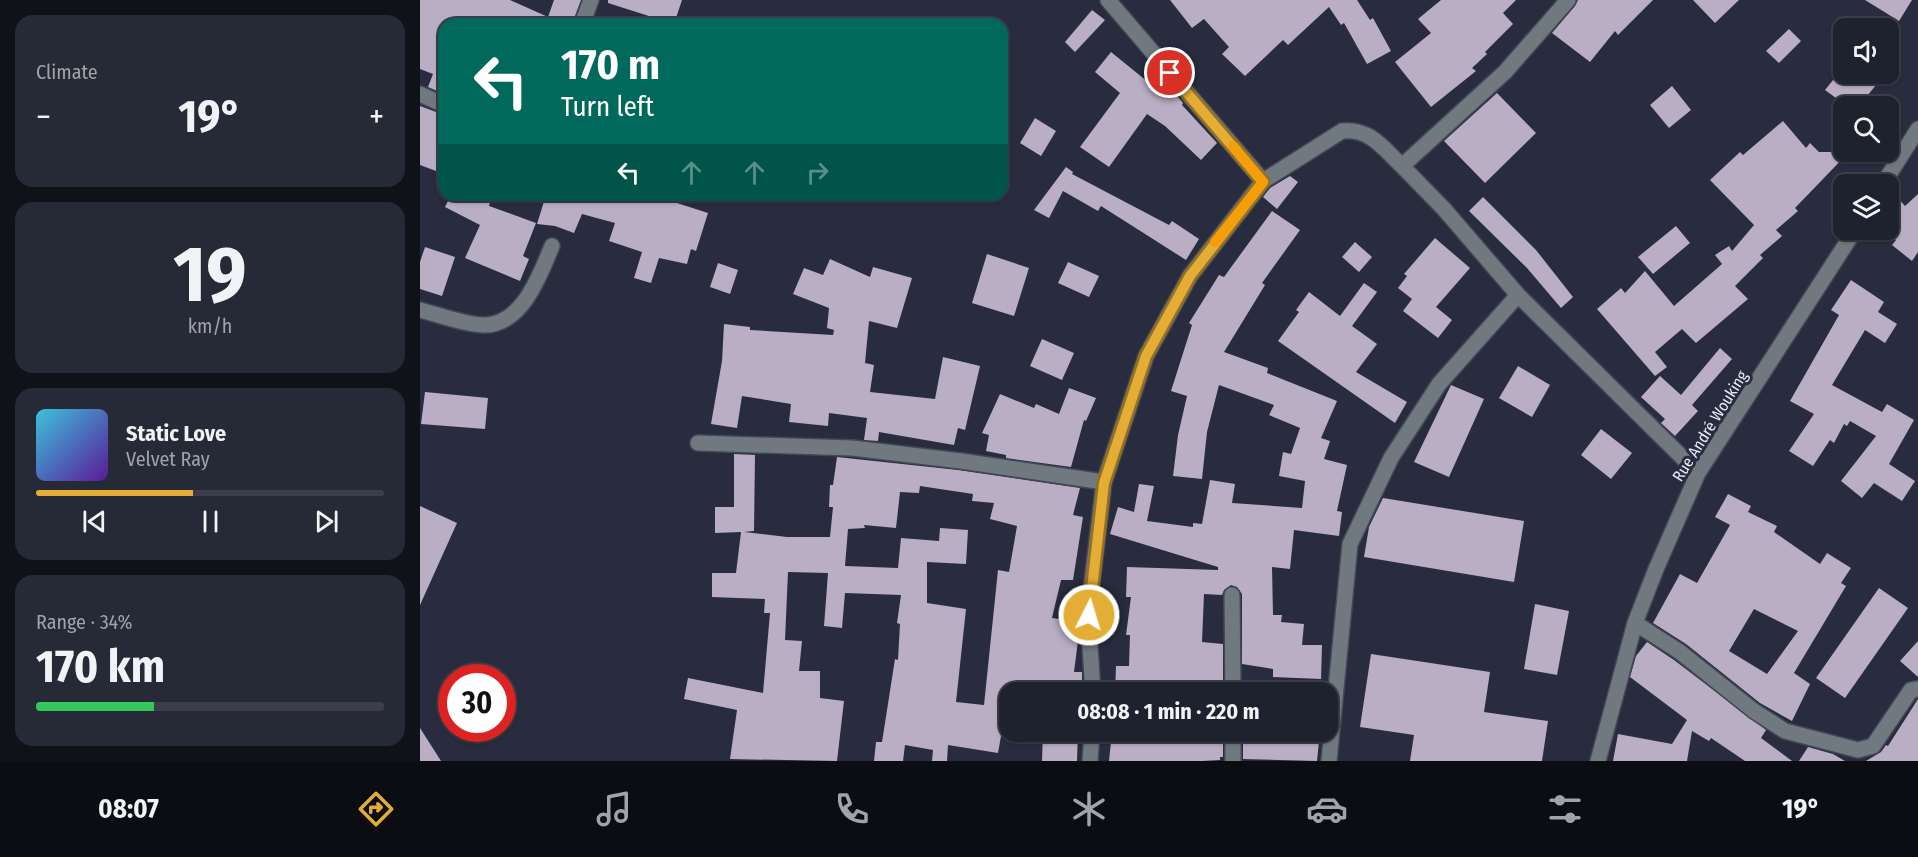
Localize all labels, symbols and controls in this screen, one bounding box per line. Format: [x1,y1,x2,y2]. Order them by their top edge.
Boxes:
map controls [1833,18,1899,240]
button: sound [1833,18,1899,84]
text: 170 m [561,40,660,90]
icon: left [462,42,540,120]
pin [1144,47,1195,98]
icon: arrive [1153,56,1186,89]
text: Climate [36,60,98,84]
text: 19° [178,90,242,144]
text: Turn left [561,91,654,123]
button: search [1833,96,1899,162]
text: − [36,97,51,137]
text: + [369,97,384,137]
icon: left [612,156,645,189]
icon: ahead [675,156,708,189]
icon: ahead [738,156,771,189]
icon: right [801,156,834,189]
button: layers [1833,174,1899,240]
text: 19 [173,228,247,322]
text: km/h [188,314,232,338]
street label: Rue André Wouking [1668,367,1752,485]
text: Static Love [126,420,226,447]
text: Velvet Ray [126,447,210,471]
icon: previous [78,505,111,538]
icon: pause [194,505,227,538]
icon: next [310,505,343,538]
position arrow [1057,583,1121,647]
text: Range · 34% [36,610,132,634]
text: 170 km [36,640,165,694]
speed limit sign: 30 [438,664,516,742]
text: 08:08 · 1 min · 220 m [1077,698,1260,725]
icon: directions [355,788,397,830]
icon: music [593,788,635,830]
icon: phone [831,788,873,830]
icon: climate [1068,788,1110,830]
icon: car [1306,788,1348,830]
icon: filters [1544,788,1586,830]
text: 08:07 [98,793,159,825]
text: 19° [1782,793,1820,825]

